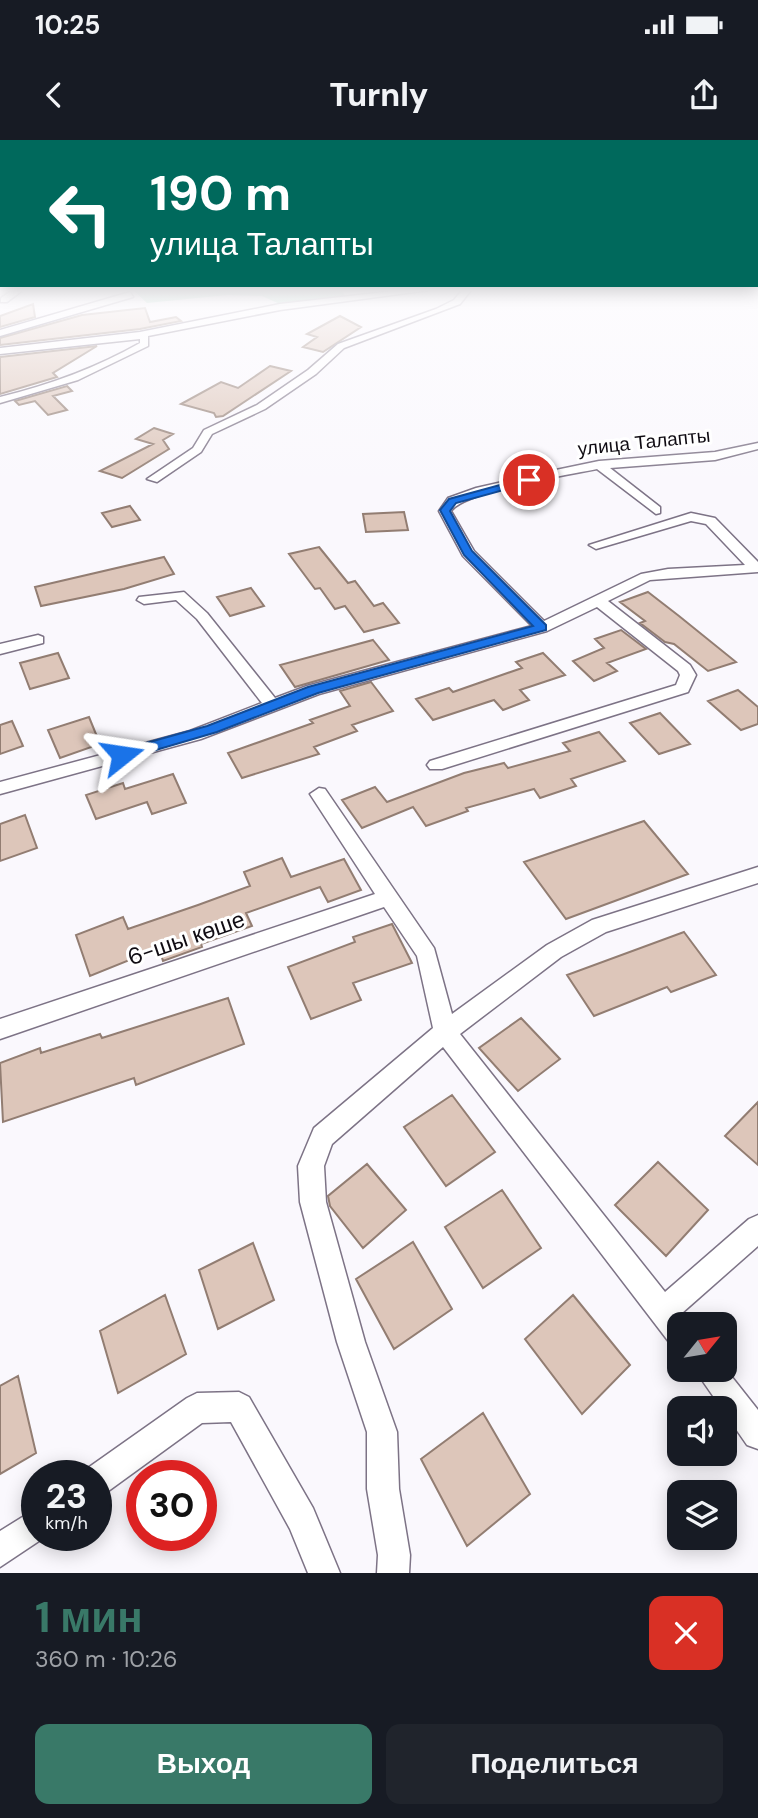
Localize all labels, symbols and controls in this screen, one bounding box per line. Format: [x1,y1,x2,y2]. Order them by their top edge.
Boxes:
text: 10:25 [35,8,101,42]
text: Turnly [330,74,428,116]
icon: back [35,76,73,114]
icon: share [685,76,723,114]
text: 190 m [150,161,291,225]
icon: left [35,168,126,259]
text: улица Талапты [150,223,374,265]
street label: улица Талапты [577,423,711,461]
pin [499,450,559,510]
icon: arrive [510,461,548,499]
position arrow [85,718,159,792]
street label: 6-шы көше [123,904,249,972]
north arrow [667,1312,737,1382]
map controls [667,1312,737,1550]
button: sound [667,1396,737,1466]
speed limit sign: 30 [126,1460,217,1551]
text: 23 [46,1473,87,1519]
button: layers [667,1480,737,1550]
text: km/h [45,1511,88,1535]
text: 1 мин [35,1590,143,1645]
button: close [649,1596,723,1670]
text: 360 m · 10:26 [35,1644,177,1674]
button: Выход [35,1724,372,1804]
button: Поделиться [386,1724,723,1804]

